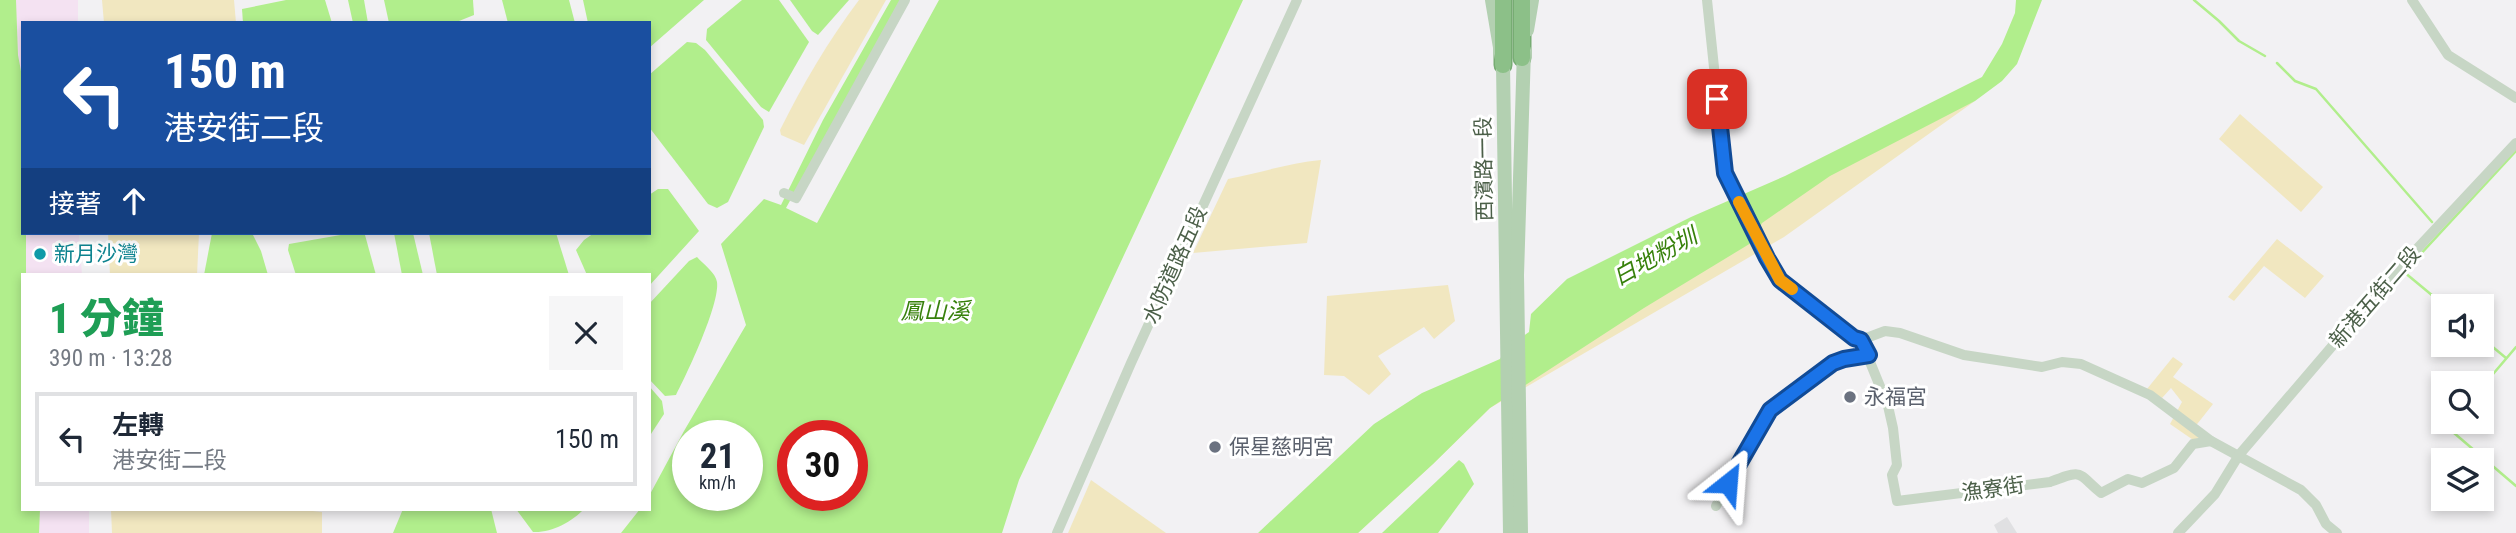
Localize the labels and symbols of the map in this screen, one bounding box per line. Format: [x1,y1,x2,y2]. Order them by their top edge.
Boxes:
pin [1687,69,1747,129]
street label: 西濱路一段 [1471,116,1497,222]
street label: 水防道路五段 [1138,203,1212,327]
water label: 白地粉圳 [1608,221,1704,291]
place label: 新月沙灣 [54,242,138,266]
street label: 新港五街二段 [2325,242,2425,352]
marker: 新月沙灣 [32,246,48,262]
water label: 鳳山溪 [901,298,973,325]
place label: 永福宮 [1864,385,1927,409]
marker: 永福宮 [1842,389,1858,405]
speed limit sign: 30 [777,420,868,511]
place label: 保星慈明宮 [1229,435,1334,459]
marker: 保星慈明宮 [1207,439,1223,455]
position arrow [1691,446,1765,520]
street label: 漁寮街 [1960,473,2026,505]

